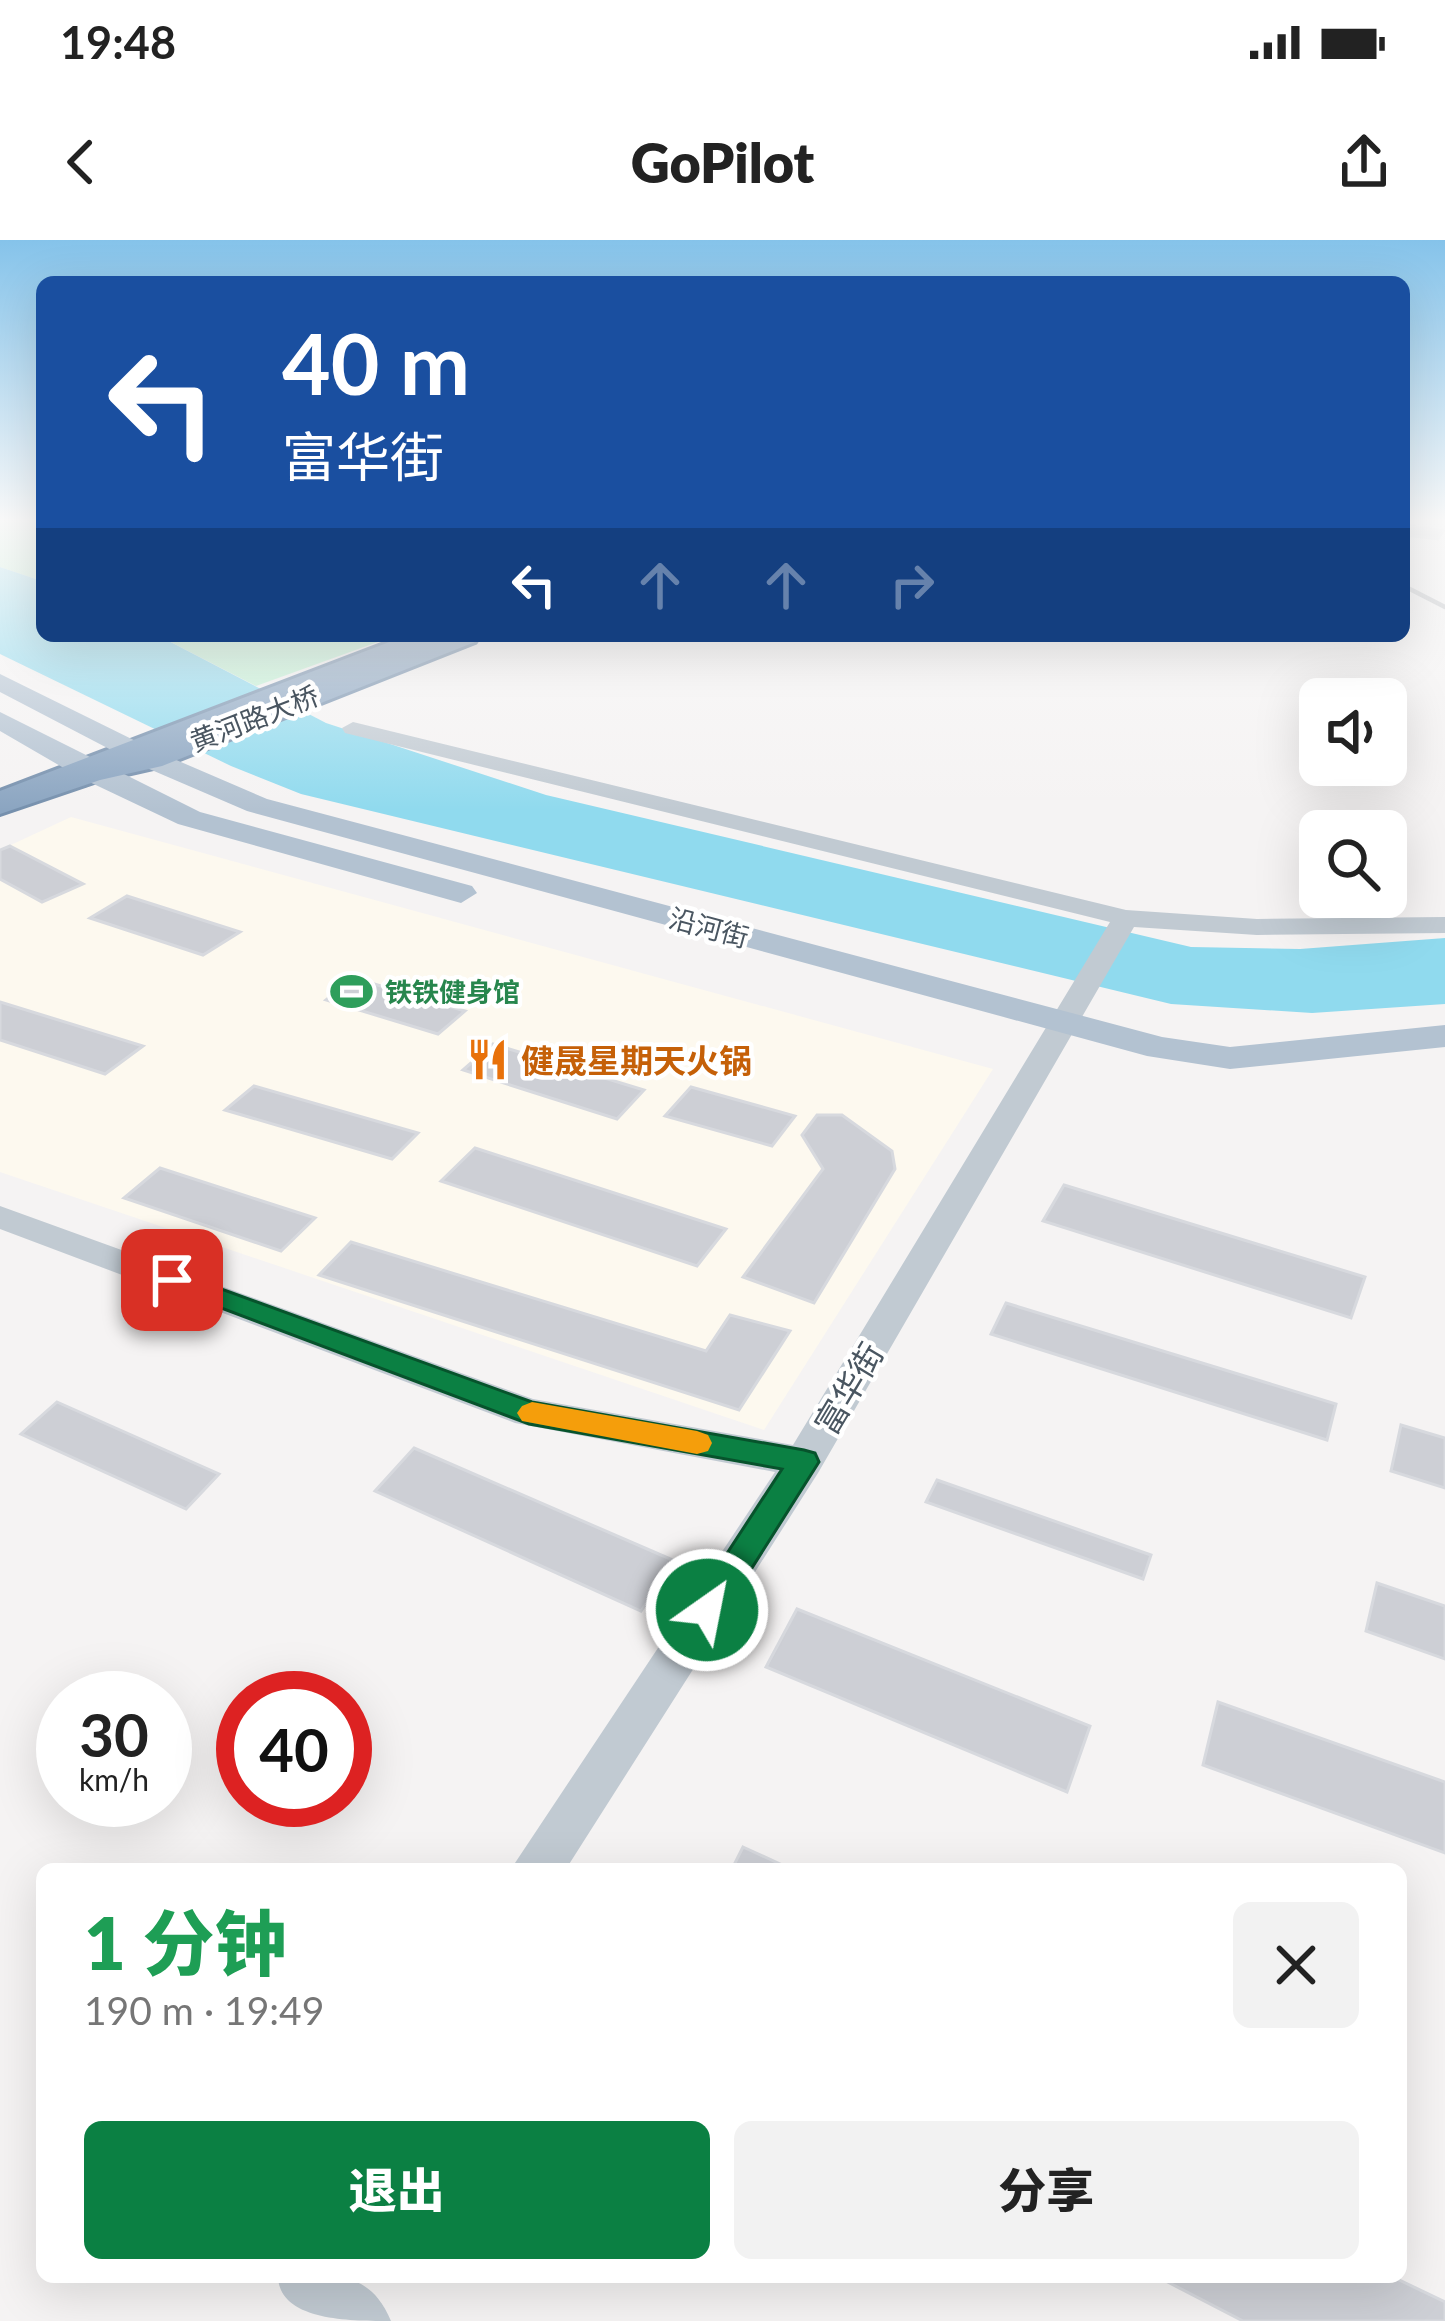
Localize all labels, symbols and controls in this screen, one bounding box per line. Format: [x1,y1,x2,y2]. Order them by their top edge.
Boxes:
text: 19:48 [60,15,176,69]
icon: back [48,129,114,195]
icon: share [1331,129,1397,195]
text: GoPilot [631,130,814,195]
text: 40 m [282,312,470,413]
icon: left [84,324,240,480]
text: 富华街 [282,424,444,489]
icon: left [501,552,567,618]
icon: ahead [627,552,693,618]
icon: ahead [753,552,819,618]
icon: right [879,552,945,618]
street label: 黄河路大桥 [185,678,323,758]
map controls [1299,678,1407,918]
button: sound [1299,678,1407,786]
button: search [1299,810,1407,918]
street label: 沿河街 [666,901,752,953]
sports icon: 铁铁健身馆 [328,968,374,1014]
place label: 铁铁健身馆 [385,975,520,1008]
restaurant icon: 健晟星期天火锅 [464,1037,510,1083]
place label: 健晟星期天火锅 [521,1040,752,1080]
pin [121,1229,223,1331]
icon: arrive [139,1247,205,1313]
street label: 富华街 [805,1335,891,1441]
position arrow [644,1547,770,1673]
speed limit sign: 40 [216,1671,372,1827]
text: 30 [79,1698,149,1770]
text: km/h [79,1761,149,1797]
text: 1 分钟 [84,1899,286,1985]
button: close [1233,1902,1359,2028]
text: 190 m · 19:49 [84,1987,324,2033]
button: 退出 [84,2121,710,2259]
button: 分享 [734,2121,1359,2259]

